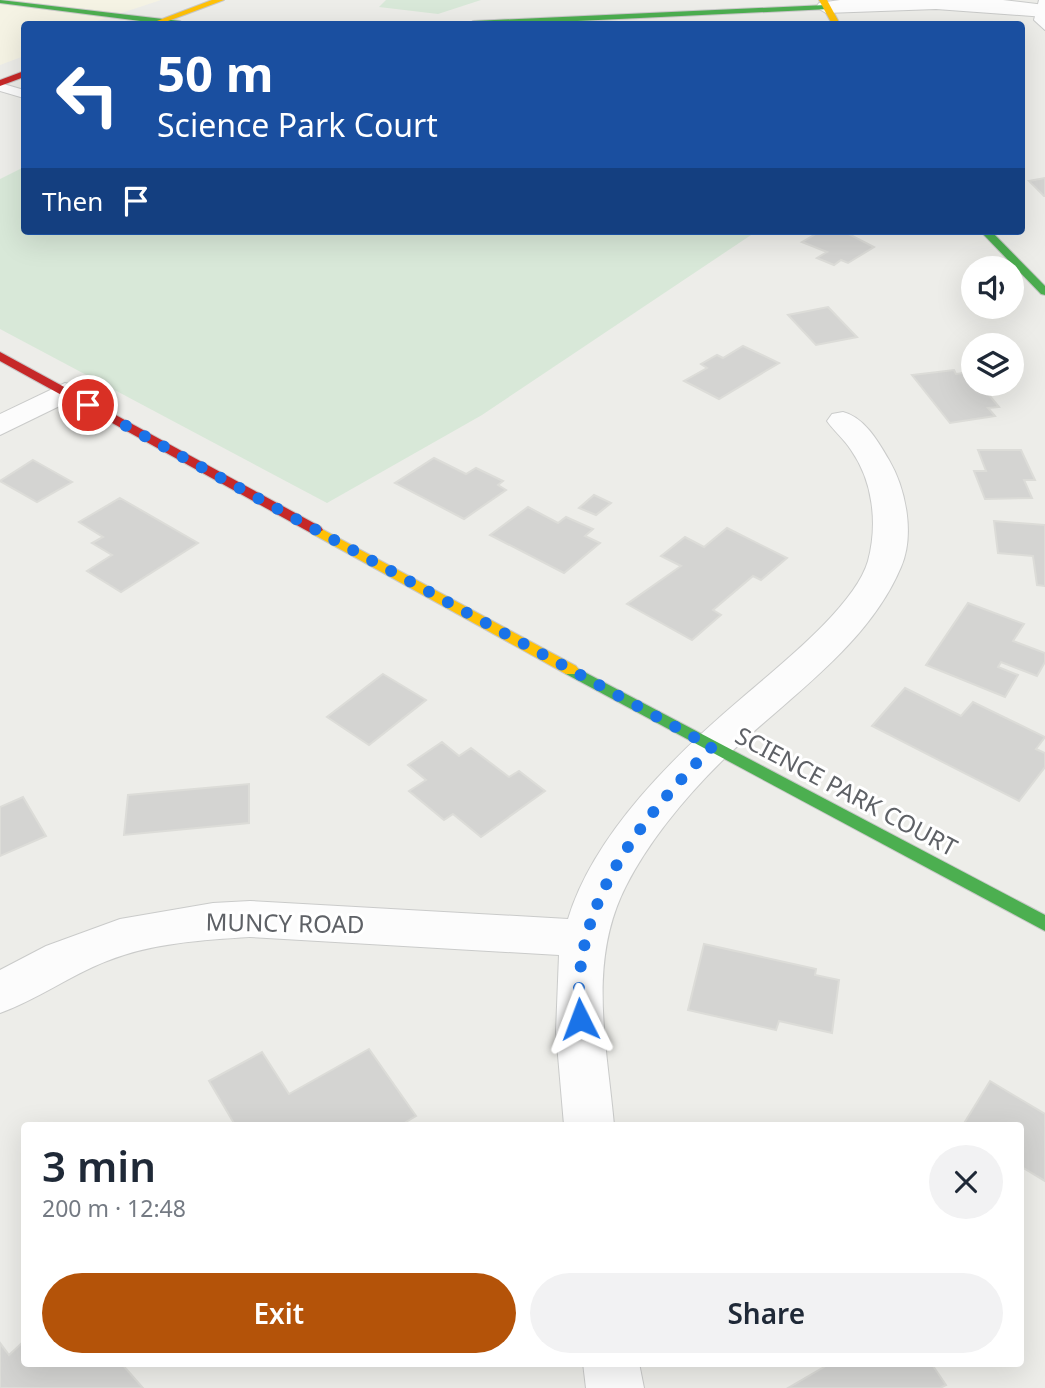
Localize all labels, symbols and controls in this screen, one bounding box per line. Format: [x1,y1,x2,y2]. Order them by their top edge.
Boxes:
text: 50 m [157,40,274,106]
icon: left [42,49,133,140]
text: Science Park Court [157,103,438,146]
icon: arrive [117,182,155,220]
text: Then [42,183,103,219]
map controls [961,256,1024,396]
button: sound [961,256,1024,319]
button: layers [961,333,1024,396]
pin [58,375,118,435]
icon: arrive [69,386,107,424]
street label: SCIENCE PARK COURT [730,718,964,863]
street label: MUNCY ROAD [205,905,365,940]
position arrow [543,982,617,1056]
text: 3 min [42,1137,156,1194]
button: close [929,1145,1003,1219]
text: 200 m · 12:48 [42,1192,186,1224]
button: Exit [42,1273,516,1353]
button: Share [530,1273,1003,1353]

